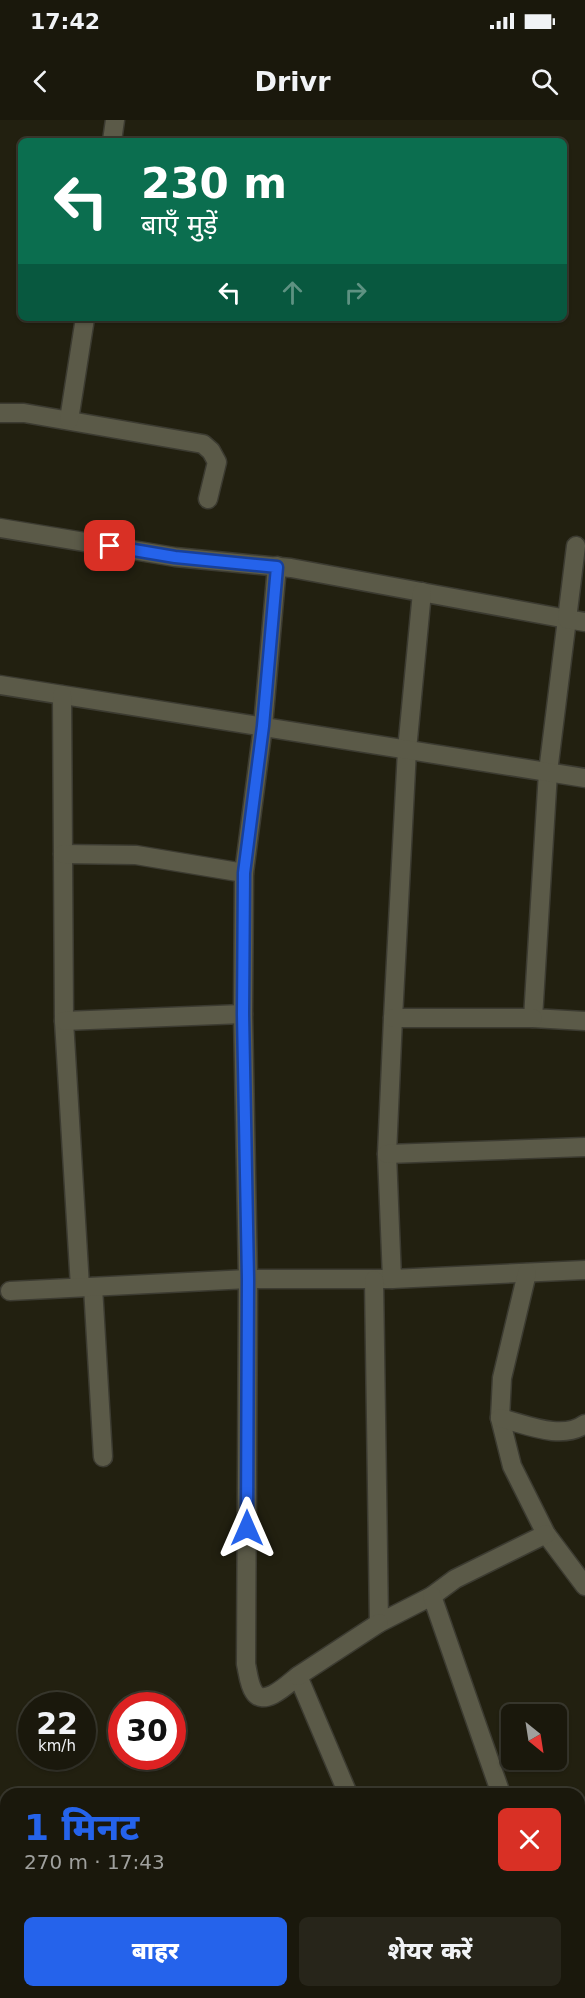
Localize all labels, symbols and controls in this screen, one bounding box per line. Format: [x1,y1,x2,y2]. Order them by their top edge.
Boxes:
text: 17:42 [30,9,100,34]
icon: back [24,65,57,98]
icon: search [528,65,561,98]
text: Drivr [255,66,330,97]
text: 230 m [141,159,287,208]
icon: left [42,162,120,240]
text: बाएँ मुड़ें [141,209,218,240]
icon: left [213,276,246,309]
icon: ahead [276,276,309,309]
icon: right [339,276,372,309]
pin [84,520,135,571]
icon: arrive [93,529,126,562]
position arrow [215,1496,279,1560]
speed limit sign: 30 [108,1692,186,1770]
north arrow [501,1704,567,1770]
map controls [501,1704,567,1770]
text: 22 [36,1706,78,1741]
text: km/h [38,1737,76,1755]
text: 1 मिनट [24,1807,139,1848]
button: close [498,1808,561,1871]
text: 270 m · 17:43 [24,1850,165,1874]
button: बाहर [24,1917,287,1986]
button: शेयर करें [299,1917,561,1986]

